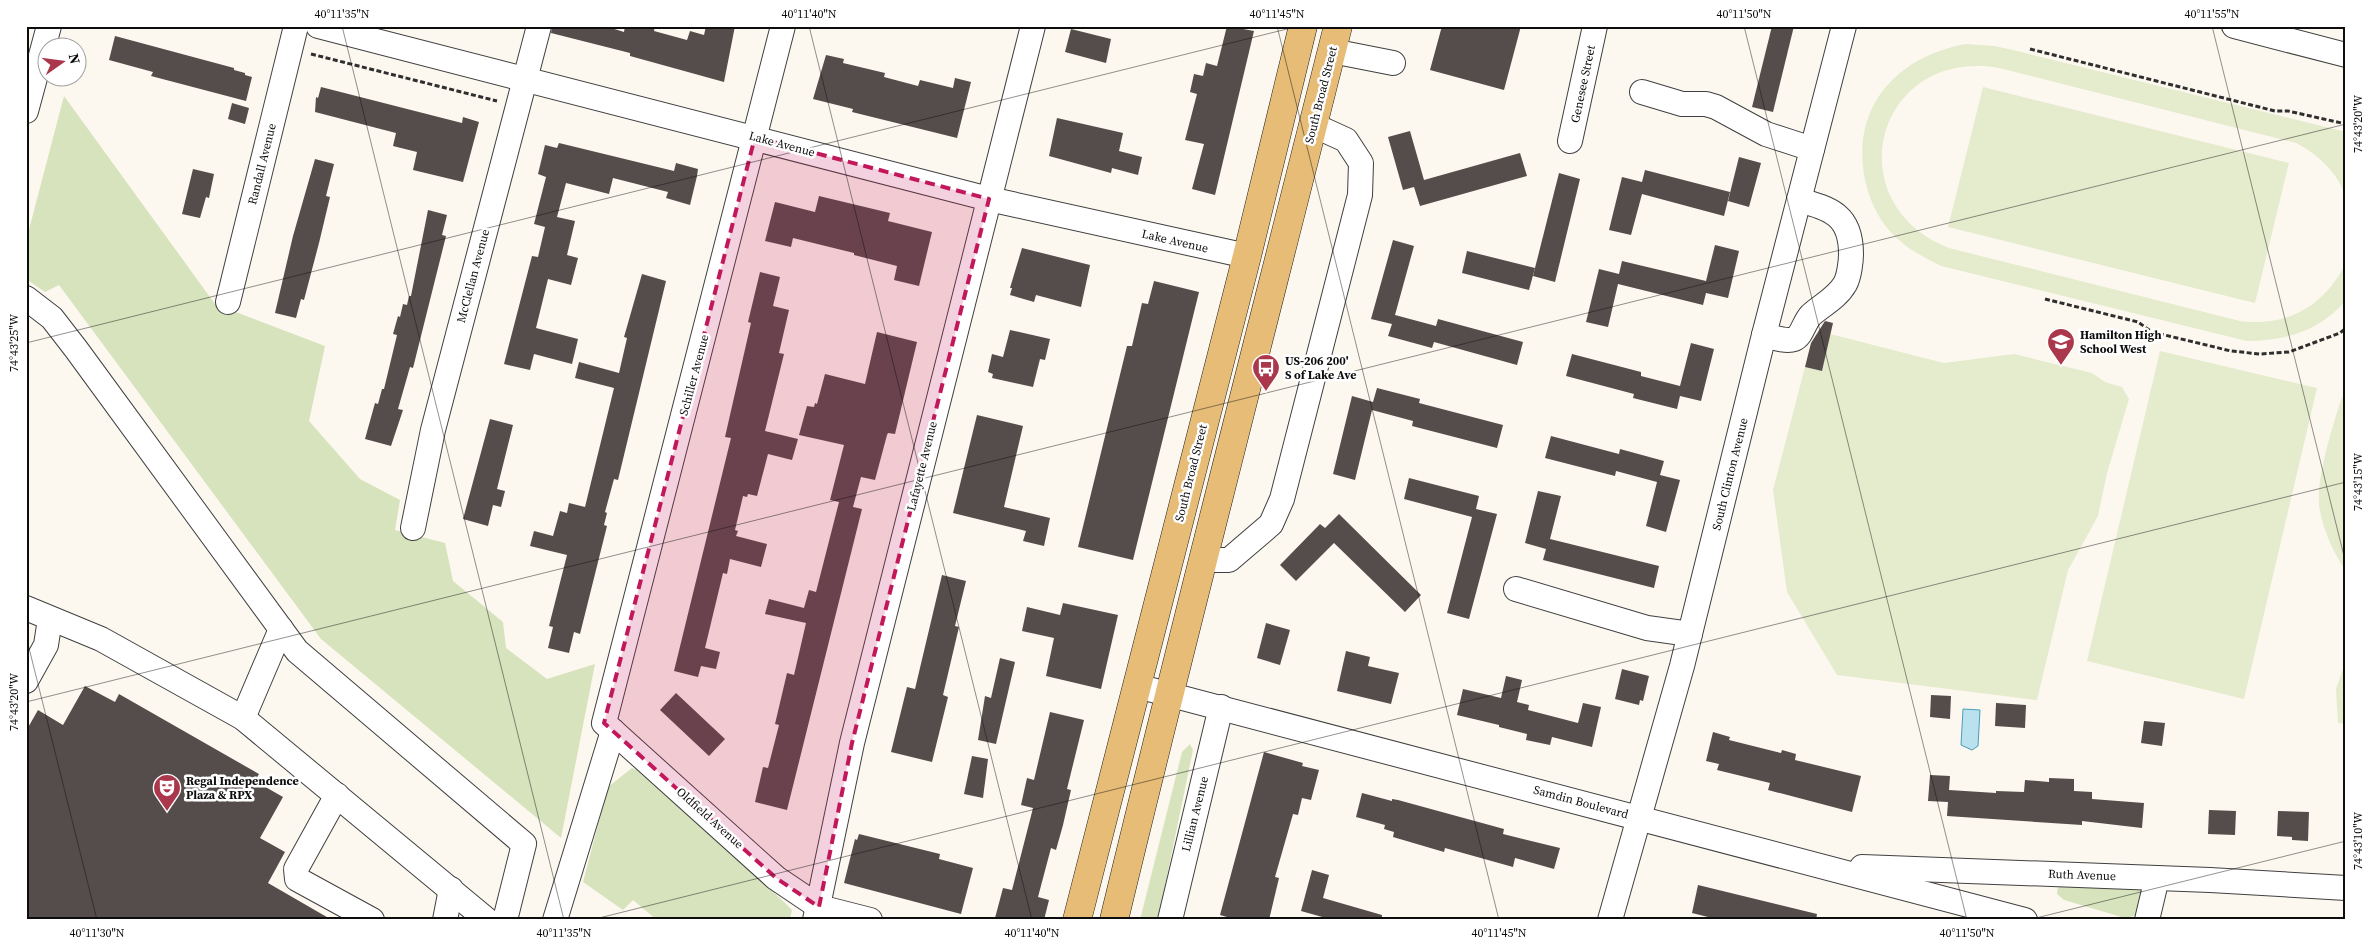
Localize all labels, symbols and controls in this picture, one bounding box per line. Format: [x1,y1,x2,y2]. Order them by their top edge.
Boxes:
text: 40°11'35"N [314,6,370,22]
text: 40°11'40"N [781,6,837,22]
text: 40°11'45"N [1249,6,1305,22]
text: 40°11'50"N [1716,6,1772,22]
text: 40°11'55"N [2184,6,2240,22]
north arrow [38,38,88,88]
street label: Genesee Street [1567,44,1599,124]
street label: South Broad Street [1301,45,1341,145]
text: N [64,51,86,66]
text: 74°43'20"W [2350,95,2366,153]
street label: Randall Avenue [244,122,280,206]
street label: Lake Avenue [747,127,817,161]
street label: Lake Avenue [1140,226,1210,256]
street label: McClellan Avenue [453,227,493,325]
text: 74°43'25"W [6,314,22,372]
school or university icon: Hamilton High School West [2046,327,2076,366]
place label: Hamilton High School West [2080,327,2162,357]
street label: Schiller Avenue [676,333,712,417]
bus stop icon: US-206 200' S of Lake Ave [1251,353,1281,392]
place label: US-206 200' S of Lake Ave [1285,353,1356,383]
street label: South Clinton Avenue [1708,416,1752,532]
street label: Lafayette Avenue [903,420,941,512]
street label: South Broad Street [1171,423,1211,523]
text: 74°43'15"W [2350,453,2366,511]
text: 74°43'20"W [6,673,22,731]
theatre icon: Regal Independence Plaza & RPX [152,773,182,812]
place label: Regal Independence Plaza & RPX [186,773,299,803]
street label: Lillian Avenue [1178,775,1212,853]
street label: Samdin Boulevard [1532,782,1630,822]
street label: Oldfield Avenue [673,784,747,852]
text: 74°43'10"W [2350,812,2366,870]
street label: Ruth Avenue [2048,866,2116,884]
text: 40°11'30"N [69,925,125,941]
text: 40°11'35"N [536,925,592,941]
text: 40°11'40"N [1004,925,1060,941]
text: 40°11'45"N [1471,925,1527,941]
text: 40°11'50"N [1939,925,1995,941]

